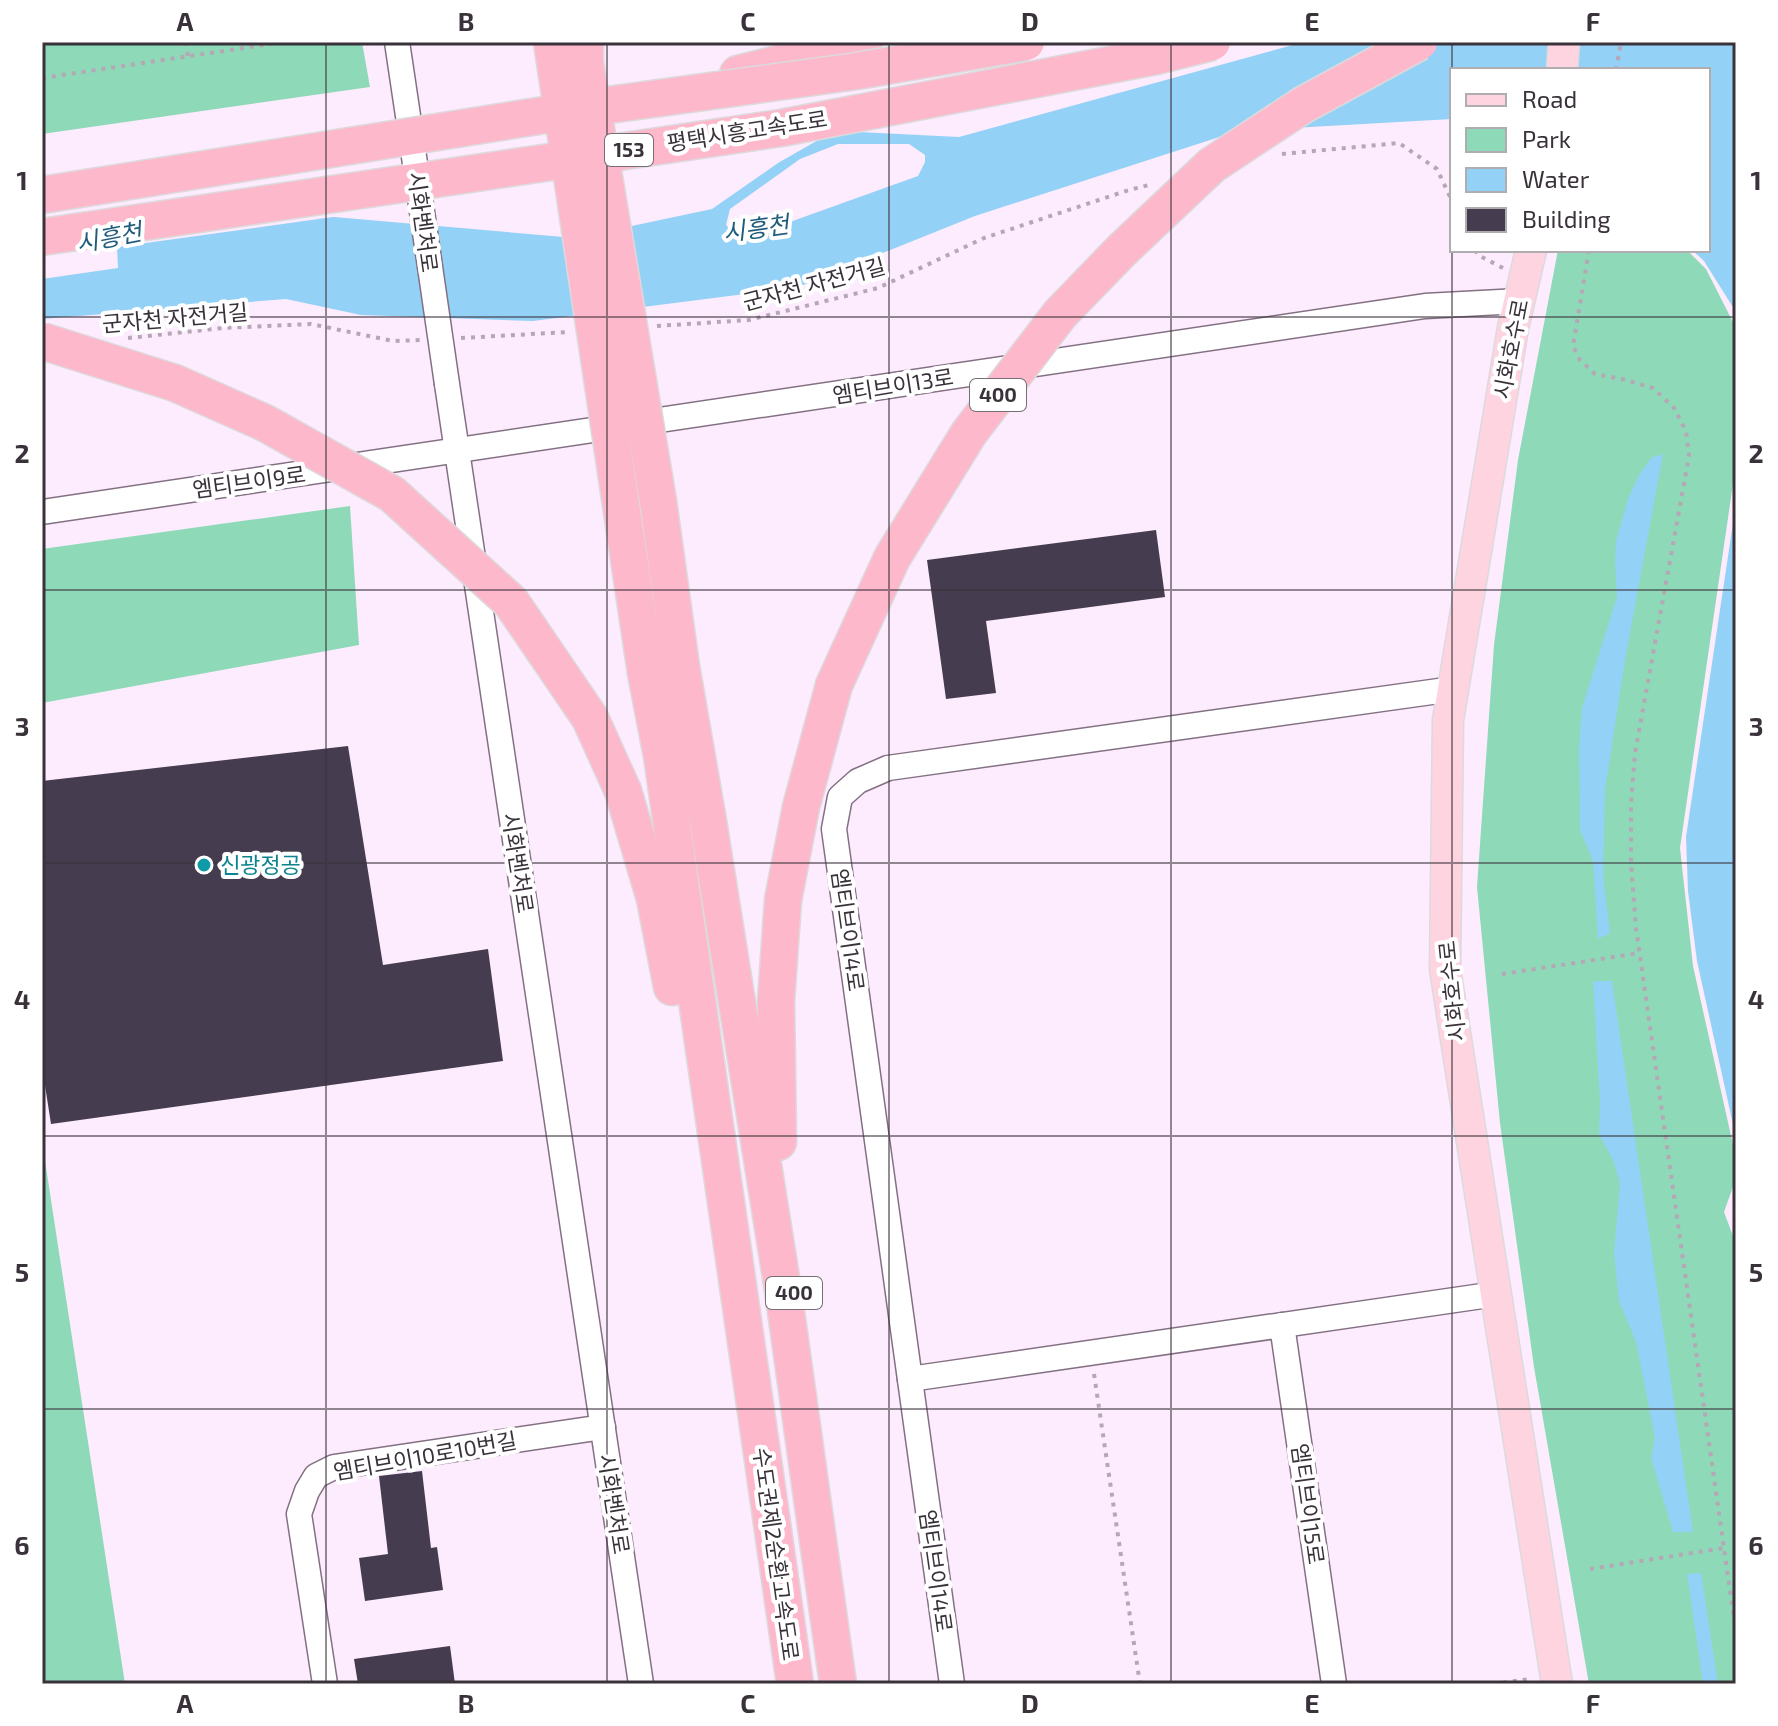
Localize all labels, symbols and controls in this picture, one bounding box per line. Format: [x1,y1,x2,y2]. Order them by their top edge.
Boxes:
text: A [177,5,194,36]
text: B [458,5,474,36]
text: C [740,5,756,36]
text: D [1021,5,1039,36]
text: E [1304,5,1320,36]
text: F [1586,5,1600,36]
legend [1450,68,1710,252]
text: Road [1522,84,1577,113]
street label: 평택시흥고속도로 [665,105,829,156]
text: Park [1522,124,1571,153]
road number: 153 [605,134,653,166]
text: 1 [16,164,28,195]
text: Water [1522,164,1590,193]
text: 1 [1750,164,1762,195]
street label: 시화벤처로 [404,170,444,274]
text: Building [1522,204,1611,233]
water label: 시흥천 [721,208,793,246]
water label: 시흥천 [73,215,147,257]
street label: 군자천 자전거길 [740,252,888,315]
street label: 시화호수로 [1488,297,1532,401]
street label: 군자천 자전거길 [101,298,249,336]
street label: 엠티브이13로 [830,363,955,407]
road number: 400 [970,379,1026,411]
text: 2 [14,437,30,468]
text: 2 [1748,437,1764,468]
street label: 엠티브이9로 [191,460,307,502]
text: 3 [15,710,29,741]
text: 3 [1749,710,1763,741]
street label: 시화벤처로 [498,811,540,915]
place label: 신광정공 [220,851,301,877]
marker: 신광정공 [195,856,213,874]
street label: 엠티브이14로 [828,867,870,993]
street label: 시화호수로 [1433,939,1469,1043]
text: 4 [14,983,30,1014]
text: 4 [1748,983,1764,1014]
text: 5 [15,1256,29,1287]
text: 5 [1749,1256,1763,1287]
road number: 400 [766,1277,822,1309]
street label: 엠티브이10로10번길 [331,1426,519,1484]
street label: 엠티브이15로 [1288,1442,1330,1566]
street label: 수도권제2순환고속도로 [749,1446,805,1662]
street label: 시화벤처로 [594,1452,636,1556]
street label: 엠티브이14로 [916,1508,958,1634]
text: 6 [14,1529,30,1560]
text: 6 [1748,1529,1764,1560]
text: A [177,1687,194,1718]
text: B [458,1687,474,1718]
text: C [740,1687,756,1718]
text: D [1021,1687,1039,1718]
text: E [1304,1687,1320,1718]
text: F [1586,1687,1600,1718]

